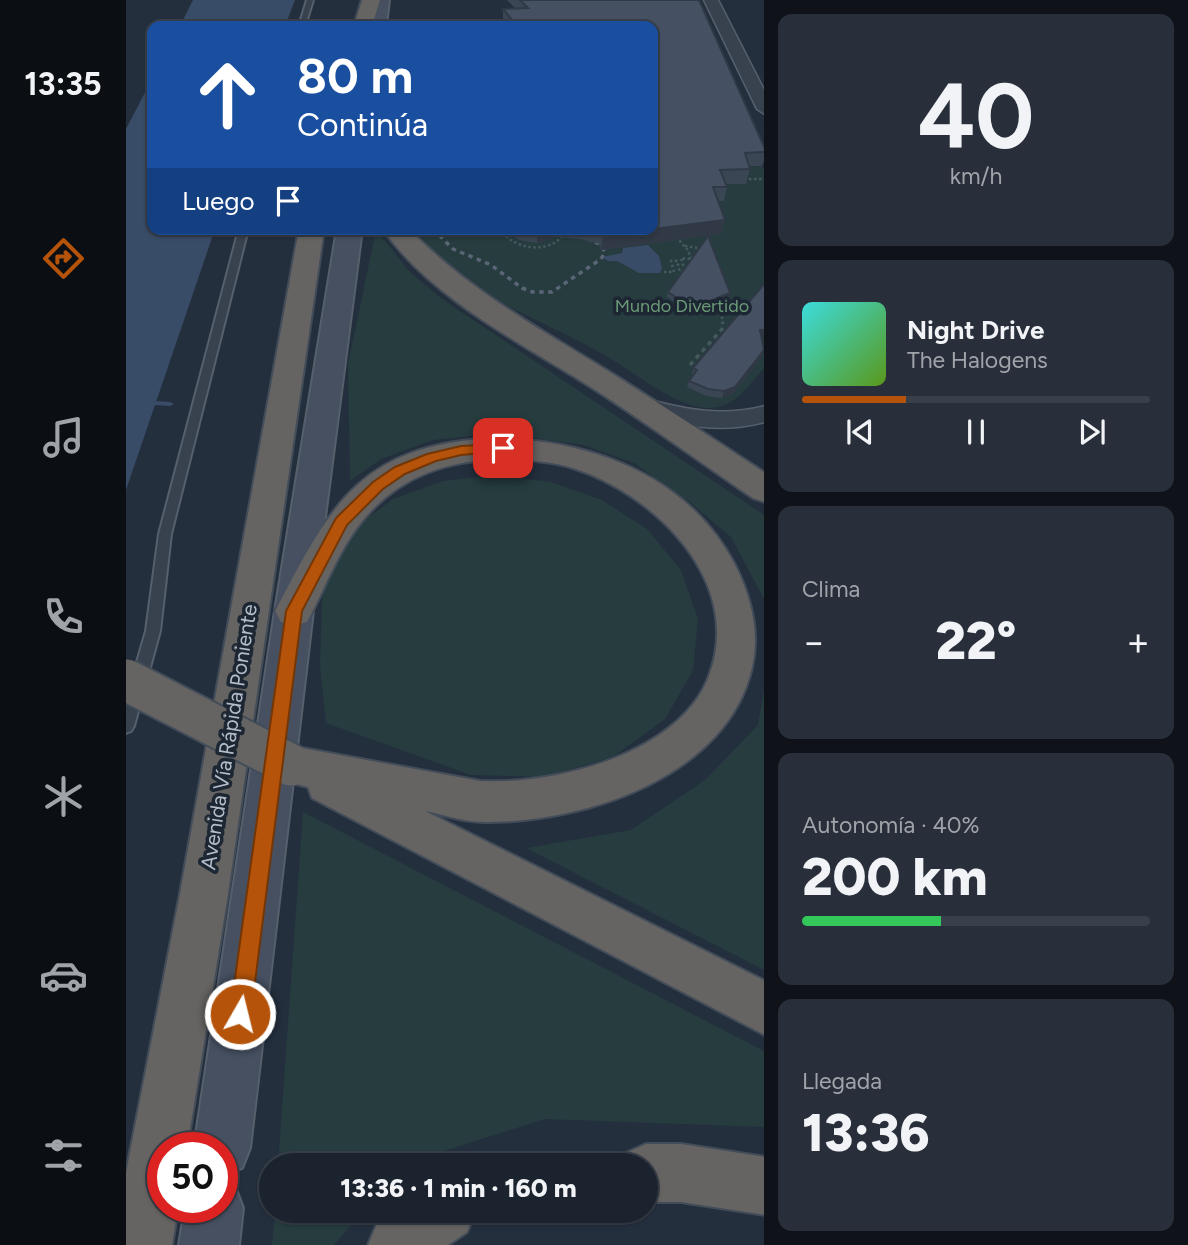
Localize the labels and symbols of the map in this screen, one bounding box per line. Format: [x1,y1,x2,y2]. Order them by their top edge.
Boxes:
park label: Mundo Divertido [615,295,749,317]
pin [473,418,533,478]
street label: Avenida Vía Rápida Poniente [195,602,262,872]
position arrow [203,977,277,1051]
speed limit sign: 50 [147,1132,238,1223]

